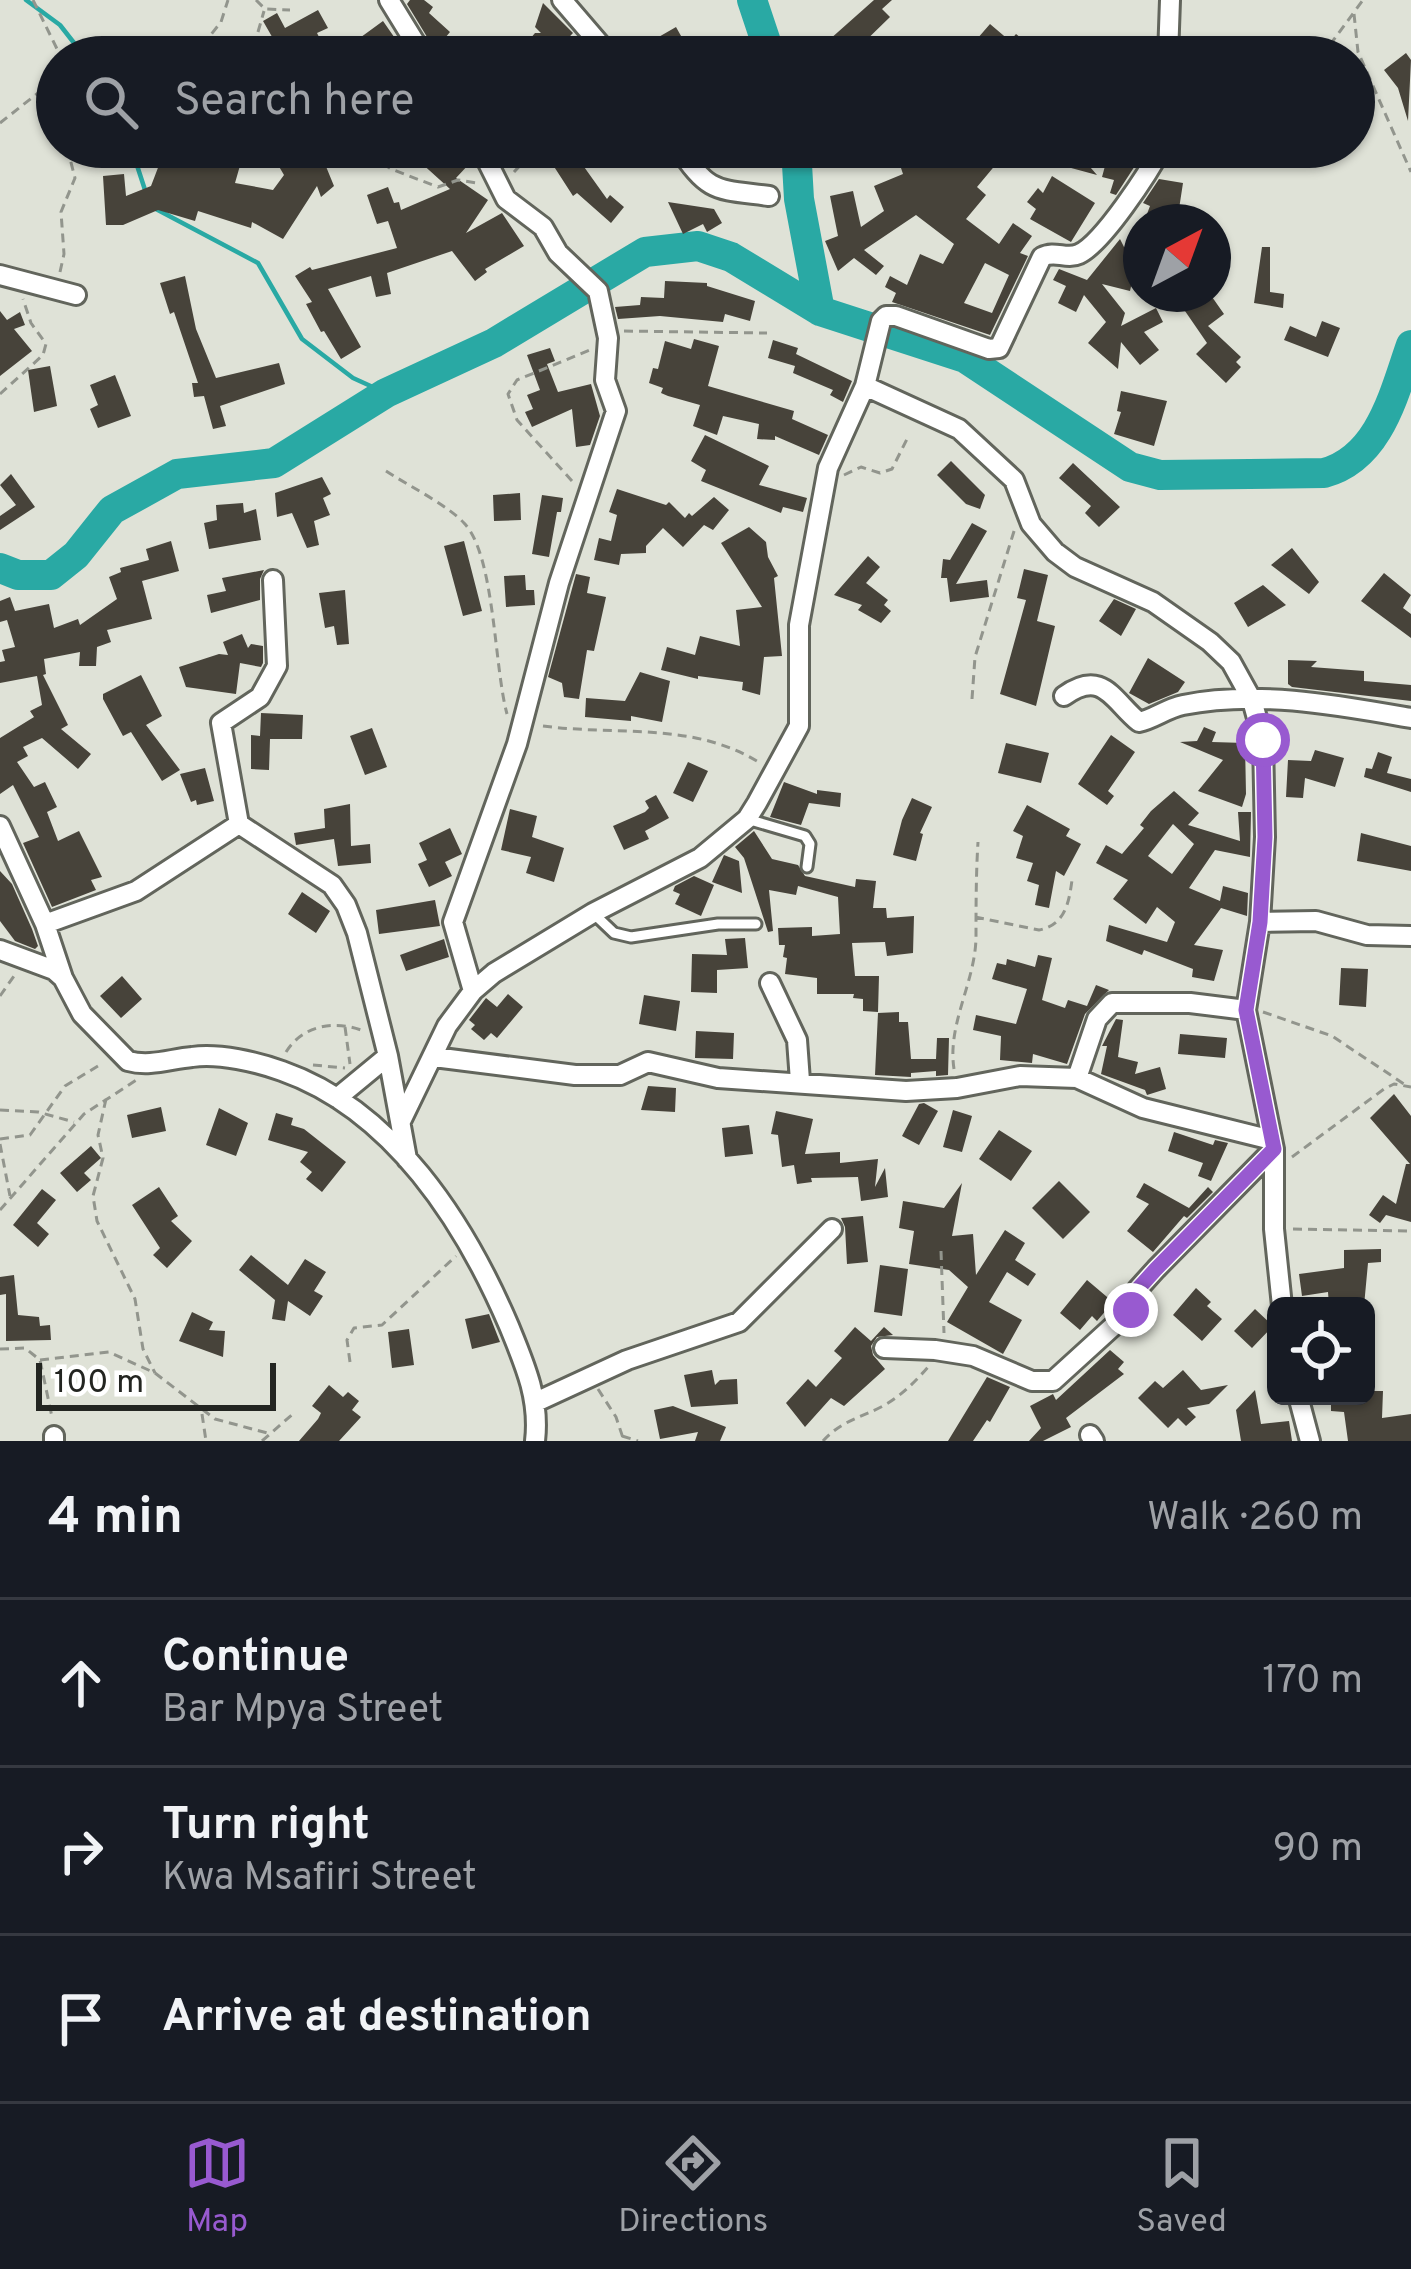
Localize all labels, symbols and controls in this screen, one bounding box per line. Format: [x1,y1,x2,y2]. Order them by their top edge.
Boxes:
search box [36,36,1375,168]
icon: search [78,69,144,135]
text: Search here [174,74,414,131]
north arrow [1123,204,1231,312]
route start [1236,713,1290,767]
route end [1104,1283,1158,1337]
map controls [1267,1297,1375,1405]
button: locate [1267,1297,1375,1405]
scale bar [36,1357,276,1410]
text: 100 m [54,1363,144,1405]
text: 4 min [48,1487,183,1552]
text: Walk · 260 m [1147,1495,1363,1544]
text: Continue [162,1630,349,1687]
icon: ahead [48,1650,114,1716]
text: 170 m [1262,1658,1363,1707]
text: Bar Mpya Street [162,1687,443,1736]
text: Turn right [162,1798,370,1855]
icon: right [48,1818,114,1884]
text: 90 m [1273,1826,1363,1875]
text: Kwa Msafiri Street [162,1855,477,1904]
icon: arrive [48,1986,114,2052]
text: Arrive at destination [162,1990,592,2047]
tab: Map [184,2130,250,2244]
tab: Directions [618,2130,768,2244]
tab: Saved [1136,2130,1227,2244]

